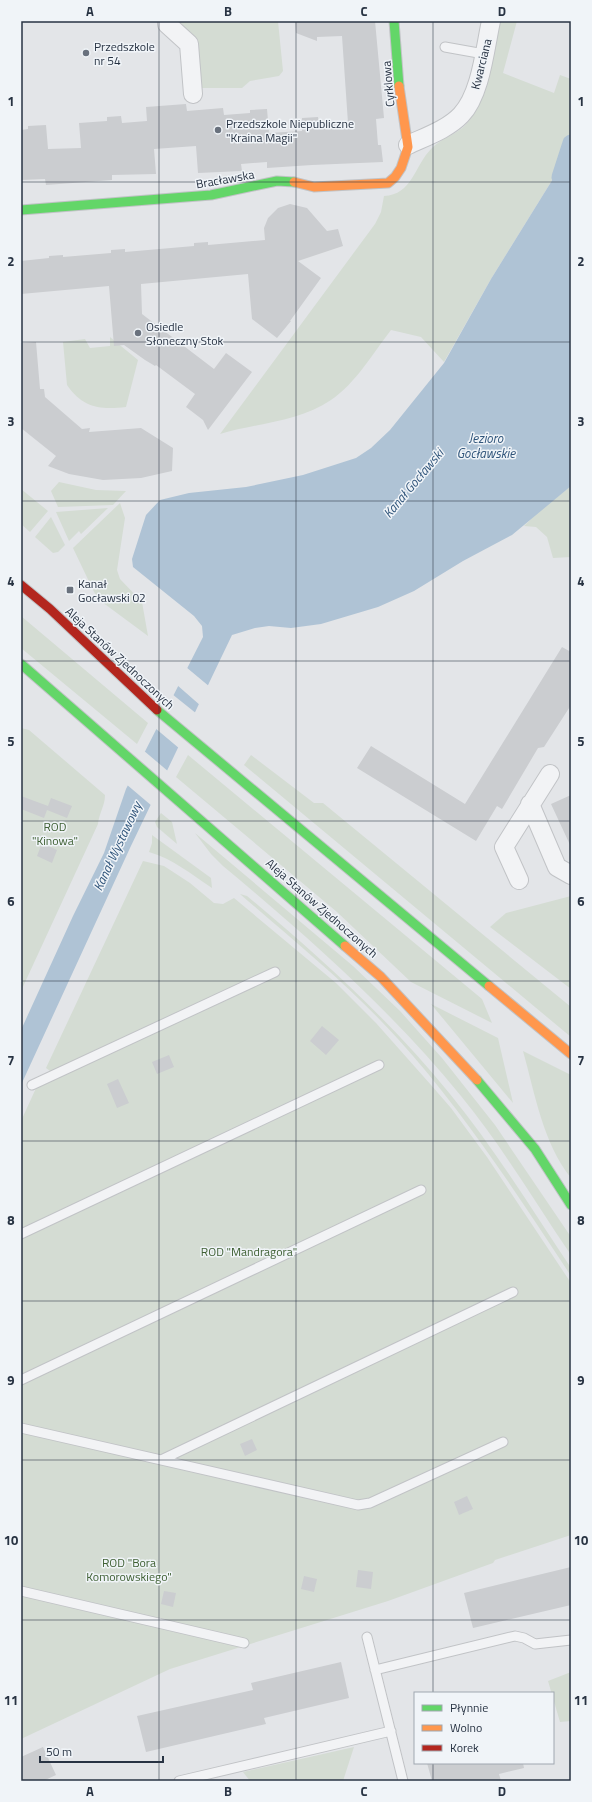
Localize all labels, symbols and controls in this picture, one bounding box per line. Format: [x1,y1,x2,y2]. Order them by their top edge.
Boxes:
text: A [86,1,94,21]
text: B [224,1,232,21]
text: C [360,1,368,21]
text: D [498,1,506,21]
street label: Kwarciana [465,36,497,92]
place label: Przedszkole nr 54 [94,37,155,70]
marker: Przedszkole nr 54 [81,48,91,58]
street label: Cyrklowa [377,60,399,108]
text: 1 [7,91,15,111]
text: 1 [577,91,585,111]
place label: Przedszkole Niepubliczne "Kraina Magii" [226,114,354,147]
marker: Przedszkole Niepubliczne "Kraina Magii" [213,125,223,135]
street label: Bracławska [194,165,256,193]
text: 2 [7,251,15,271]
text: 2 [577,251,585,271]
place label: Osiedle Słoneczny Stok [146,317,224,350]
marker: Osiedle Słoneczny Stok [133,328,143,338]
text: 3 [7,411,15,431]
text: 3 [577,411,585,431]
water label: Jezioro Gocławskie [457,428,516,463]
water label: Kanał Gocławski [378,443,449,522]
text: 4 [7,571,15,591]
text: 4 [577,571,585,591]
place label: Kanał Gocławski 02 [78,574,146,607]
marker: Kanał Gocławski 02 [65,585,75,595]
street label: Aleja Stanów Zjednoczonych [61,602,179,714]
text: 5 [7,731,15,751]
text: 5 [577,731,585,751]
water label: Kanał Wystawowy [88,796,147,894]
park label: ROD "Kinowa" [32,817,78,850]
street label: Aleja Stanów Zjednoczonych [262,854,382,962]
text: 6 [7,891,15,911]
text: 6 [577,891,585,911]
text: 7 [7,1050,15,1070]
text: 7 [577,1050,585,1070]
text: 8 [7,1210,15,1230]
text: 8 [577,1210,585,1230]
park label: ROD "Mandragora" [201,1242,297,1261]
text: 9 [7,1370,15,1390]
text: 9 [577,1370,585,1390]
text: 10 [4,1530,18,1550]
text: 10 [574,1530,588,1550]
park label: ROD "Bora Komorowskiego" [86,1553,172,1586]
text: 11 [4,1690,18,1710]
text: 11 [574,1690,588,1710]
legend [414,1692,554,1764]
text: Płynnie [450,1698,488,1717]
text: Wolno [450,1718,482,1737]
scale bar [40,1738,163,1764]
text: Korek [450,1738,479,1757]
text: 50 m [46,1742,72,1761]
text: A [86,1781,94,1801]
text: B [224,1781,232,1801]
text: C [360,1781,368,1801]
text: D [498,1781,506,1801]

